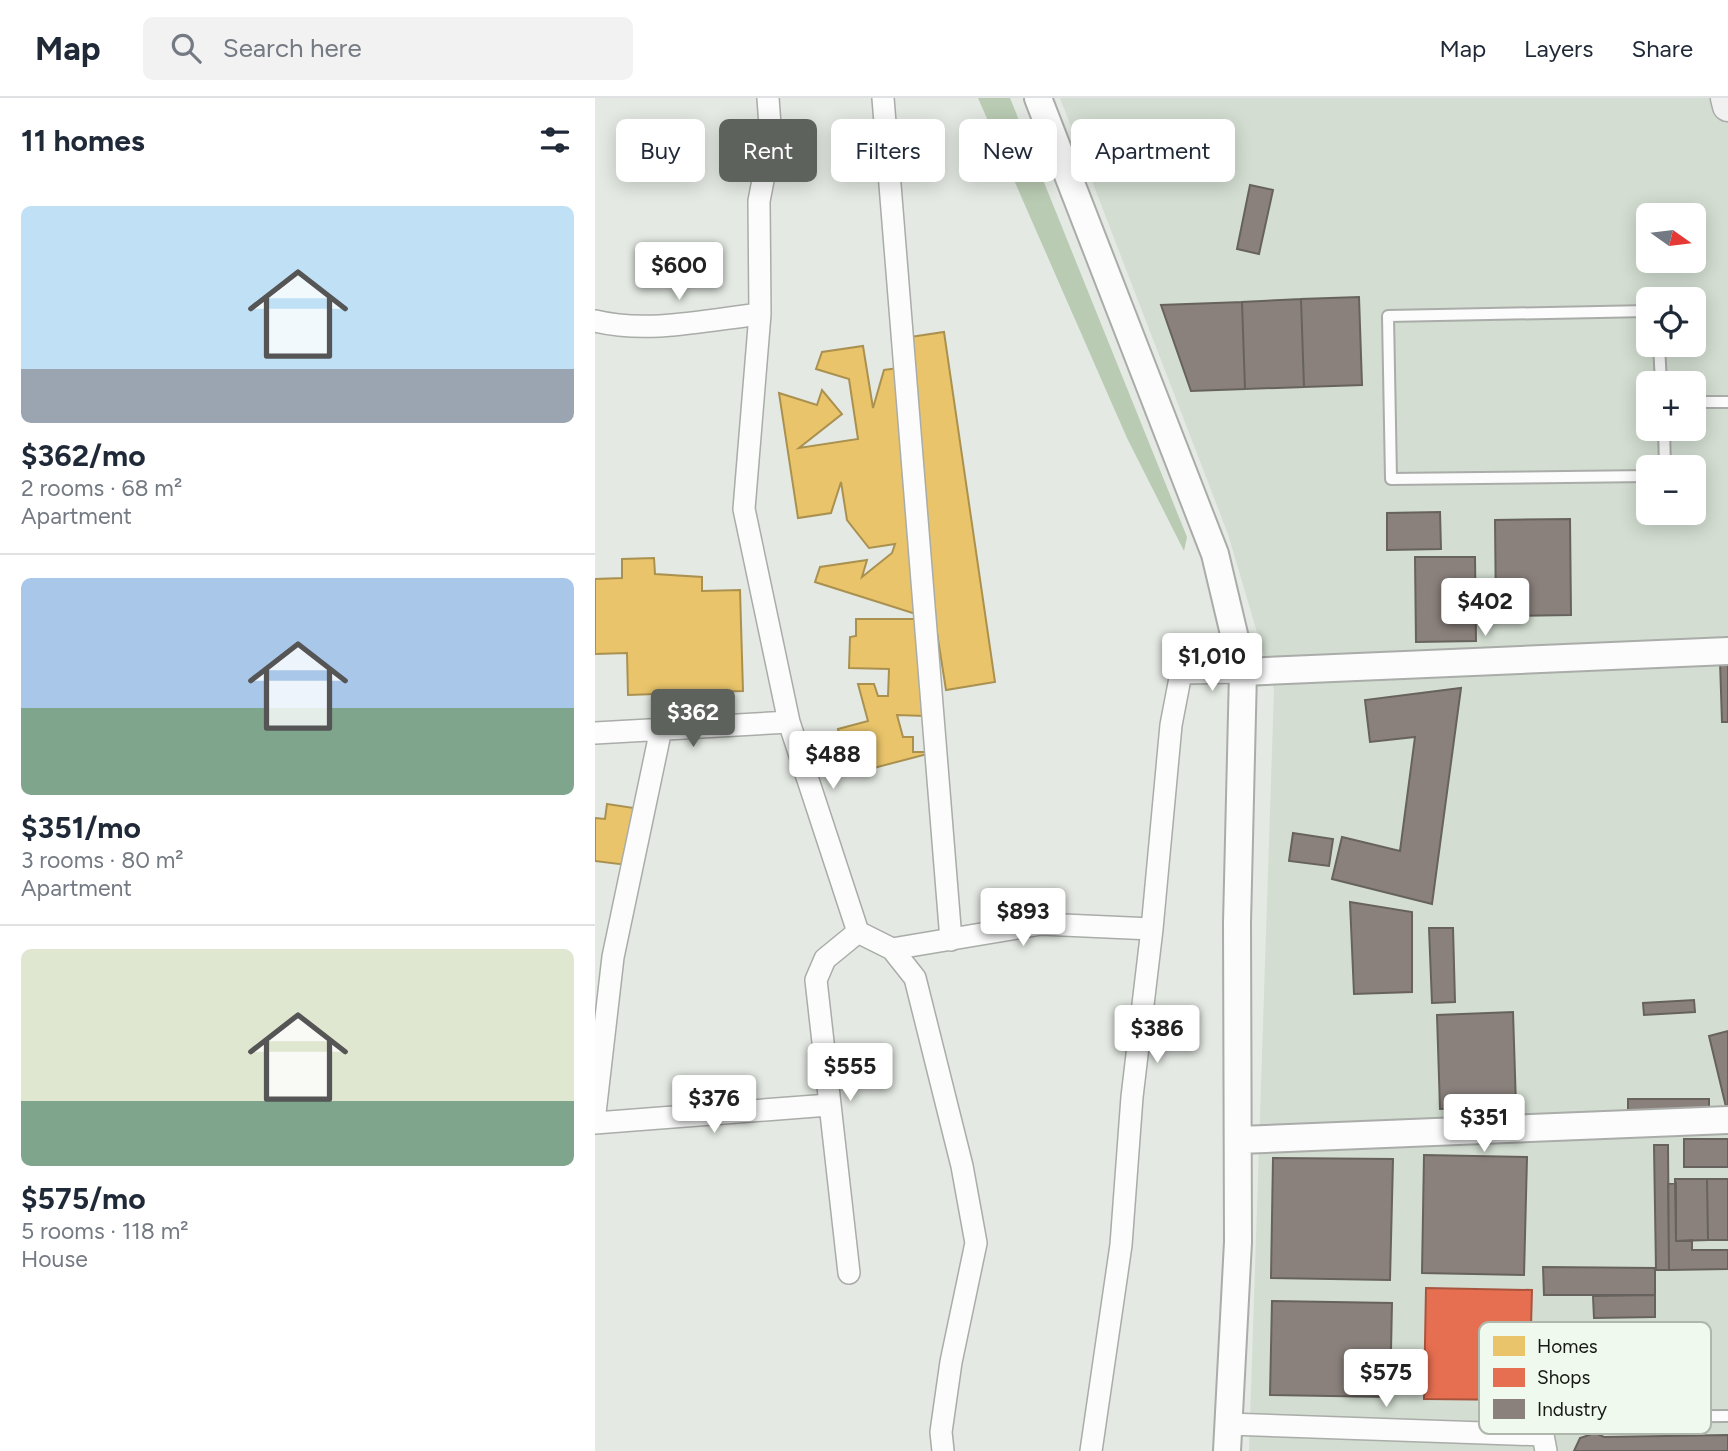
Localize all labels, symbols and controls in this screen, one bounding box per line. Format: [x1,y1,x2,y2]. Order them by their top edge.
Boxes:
search box [143,17,633,80]
text: Map [35,29,101,68]
icon: search [167,29,205,67]
text: Search here [223,32,362,64]
text: Map [1439,34,1486,63]
text: Layers [1524,34,1593,63]
text: Share [1631,34,1693,63]
chip: Buy [616,119,705,182]
chip: Rent [719,119,817,182]
chip: Filters [831,119,945,182]
chip: New [959,119,1057,182]
chip: Apartment [1071,119,1235,182]
icon: filters [536,121,574,159]
text: 11 homes [21,122,145,159]
north arrow [1636,203,1706,273]
map controls [1636,203,1706,525]
pin: $600 [638,242,720,302]
icon: home [235,251,361,377]
text: $600 [651,251,707,279]
button: locate [1636,287,1706,357]
button: + [1636,371,1706,441]
text: $362/mo [21,437,146,474]
button: − [1636,455,1706,525]
text: 2 rooms · 68 m² [21,474,182,502]
text: Apartment [21,502,132,530]
pin: $402 [1444,578,1526,638]
text: $402 [1457,587,1513,615]
icon: home [235,623,361,749]
pin: $1,010 [1155,634,1269,693]
text: $1,010 [1178,642,1246,670]
pin: $362 [652,690,734,749]
text: $362 [667,698,719,726]
pin: $488 [792,732,874,791]
text: $488 [805,740,861,768]
text: $351/mo [21,809,141,846]
text: 3 rooms · 80 m² [21,846,184,874]
text: Apartment [21,874,132,902]
pin: $893 [982,888,1064,948]
text: $893 [997,897,1049,925]
icon: home [235,994,361,1120]
pin: $386 [1116,1006,1198,1065]
text: $386 [1131,1014,1183,1042]
pin: $555 [809,1044,891,1103]
text: $555 [824,1052,876,1080]
pin: $376 [673,1076,755,1135]
text: $376 [688,1084,740,1112]
pin: $351 [1443,1094,1525,1154]
text: $351 [1460,1103,1508,1131]
text: $575/mo [21,1180,146,1217]
text: 5 rooms · 118 m² [21,1217,189,1245]
text: House [21,1245,88,1273]
legend [1479,1322,1711,1434]
text: Homes [1537,1335,1598,1358]
pin: $575 [1345,1350,1427,1409]
text: $575 [1360,1358,1412,1386]
text: Shops [1537,1366,1591,1389]
text: Industry [1537,1398,1607,1421]

